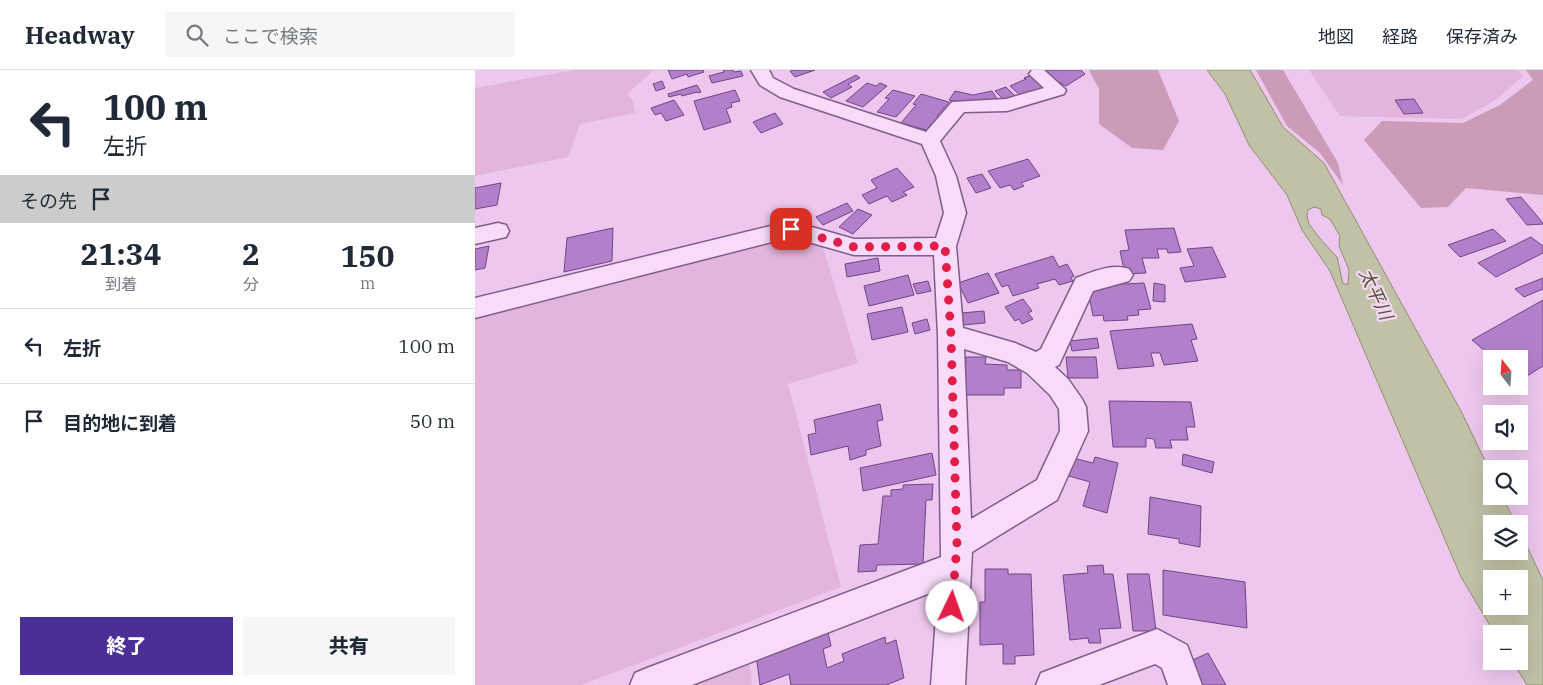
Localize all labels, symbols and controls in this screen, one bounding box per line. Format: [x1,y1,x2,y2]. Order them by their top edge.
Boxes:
search box [165,12,515,57]
text: Headway [25,19,135,51]
icon: search [183,21,211,49]
text: ここで検索 [223,24,318,48]
text: 地図 [1318,25,1354,48]
text: 経路 [1382,25,1418,48]
text: 保存済み [1446,25,1518,48]
text: 100 m [103,84,208,130]
icon: left [20,90,85,155]
text: 左折 [103,131,147,160]
icon: arrive [87,185,115,213]
text: その先 [20,189,77,213]
pin [770,208,812,250]
icon: arrive [777,215,805,243]
text: 21:34 [80,234,162,273]
text: 2 [242,234,260,273]
text: 150 [341,236,395,275]
water label: 太平川 [1354,265,1399,325]
text: m [360,273,375,293]
text: 到着 [105,274,137,294]
text: 分 [243,274,259,294]
icon: left [20,332,48,360]
text: 100 m [398,334,455,358]
text: 左折 [63,336,101,360]
north arrow [1483,350,1527,395]
map controls [1483,350,1528,670]
button: sound [1483,405,1528,450]
icon: arrive [20,407,48,435]
text: 50 m [410,409,455,433]
text: 目的地に到着 [63,411,177,435]
button: search [1483,460,1528,505]
button: layers [1483,515,1528,560]
button: + [1483,570,1528,615]
position arrow [925,580,977,632]
button: 終了 [20,617,233,675]
button: 共有 [243,617,455,675]
button: − [1483,625,1528,670]

